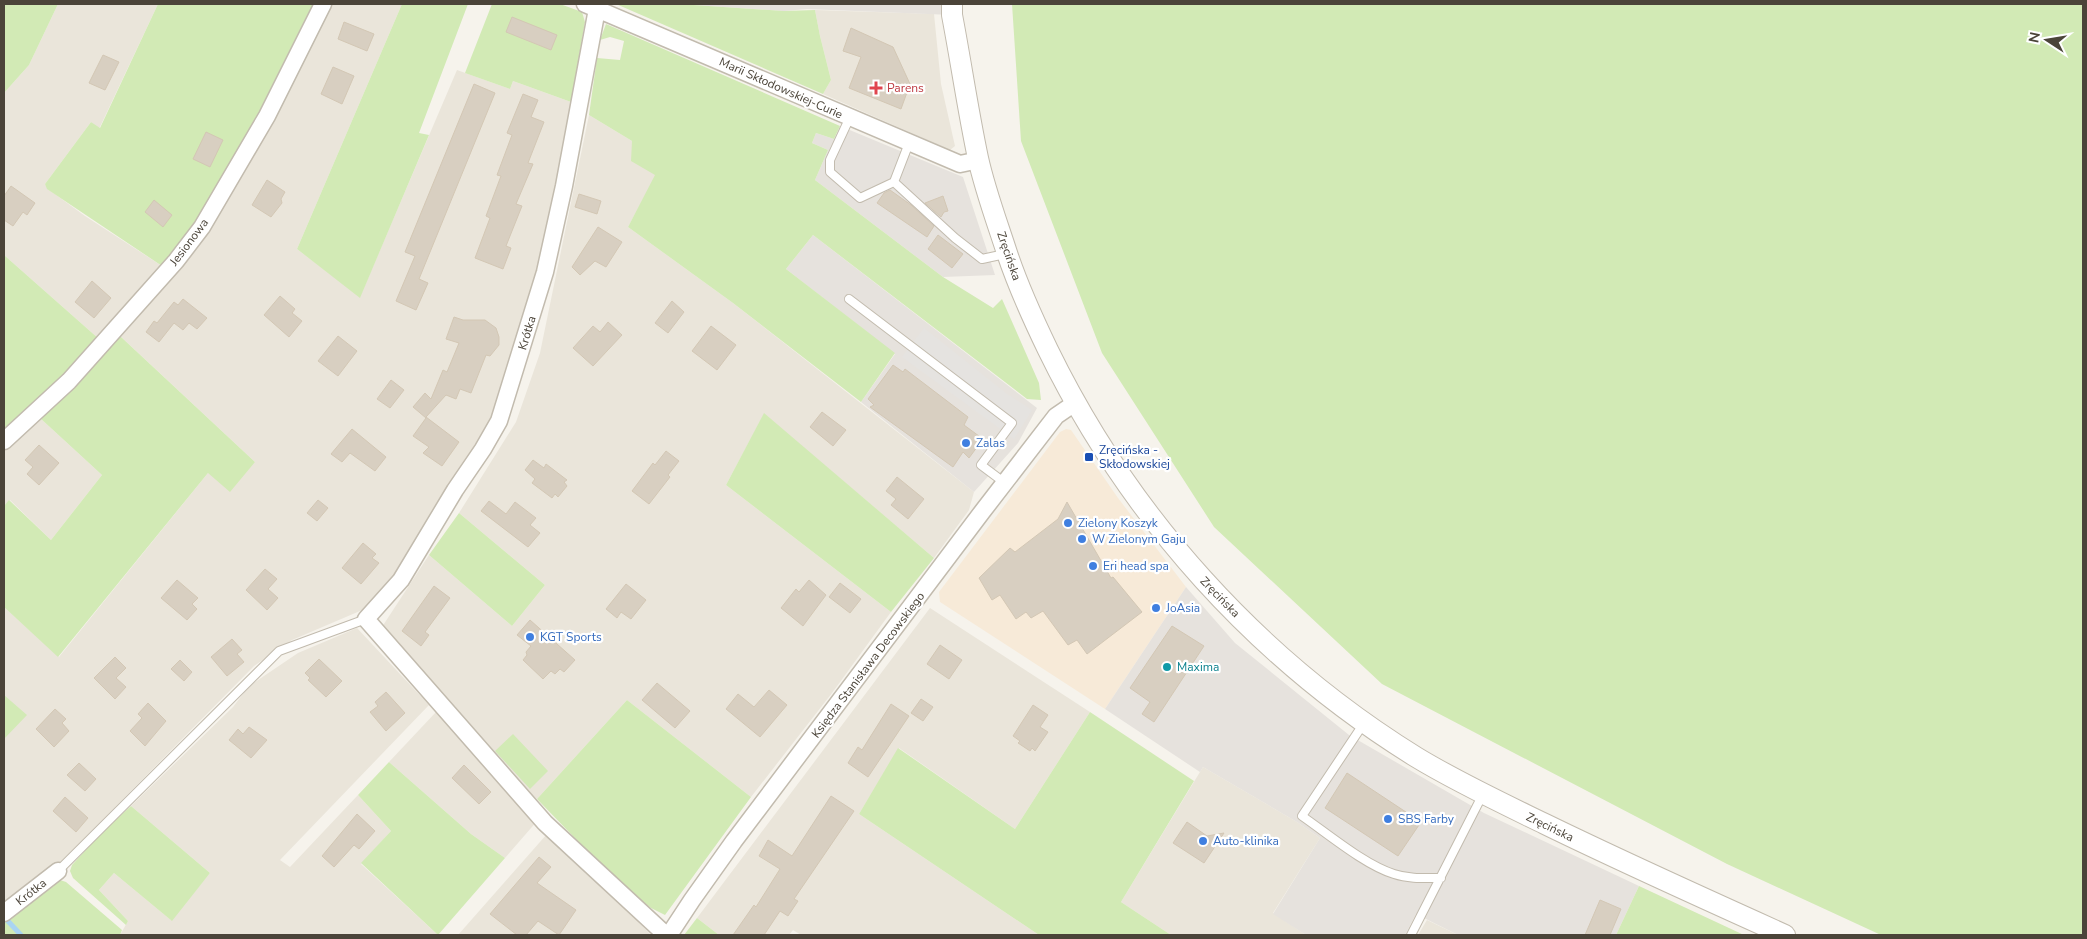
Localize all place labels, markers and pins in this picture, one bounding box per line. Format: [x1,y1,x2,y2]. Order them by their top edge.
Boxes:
place label: Parens [887,80,924,96]
marker: Parens [869,81,883,95]
place label: Zalas [976,435,1005,451]
marker: Zalas [960,437,972,449]
place label: Zręcińska - Skłodowskiej [1099,442,1170,472]
marker: Zręcińska - Skłodowskiej [1083,451,1095,463]
place label: Zielony Koszyk [1078,515,1159,531]
marker: Zielony Koszyk [1062,517,1074,529]
place label: W Zielonym Gaju [1092,531,1186,547]
marker: W Zielonym Gaju [1076,533,1088,545]
place label: Eri head spa [1103,558,1169,574]
marker: Eri head spa [1087,560,1099,572]
place label: JoAsia [1165,600,1200,616]
marker: JoAsia [1150,602,1162,614]
place label: KGT Sports [540,629,602,645]
marker: KGT Sports [524,631,536,643]
place label: Maxima [1177,659,1219,675]
marker: Maxima [1161,661,1173,673]
place label: SBS Farby [1398,811,1455,827]
marker: SBS Farby [1382,813,1394,825]
place label: Auto-klinika [1213,833,1279,849]
marker: Auto-klinika [1197,835,1209,847]

